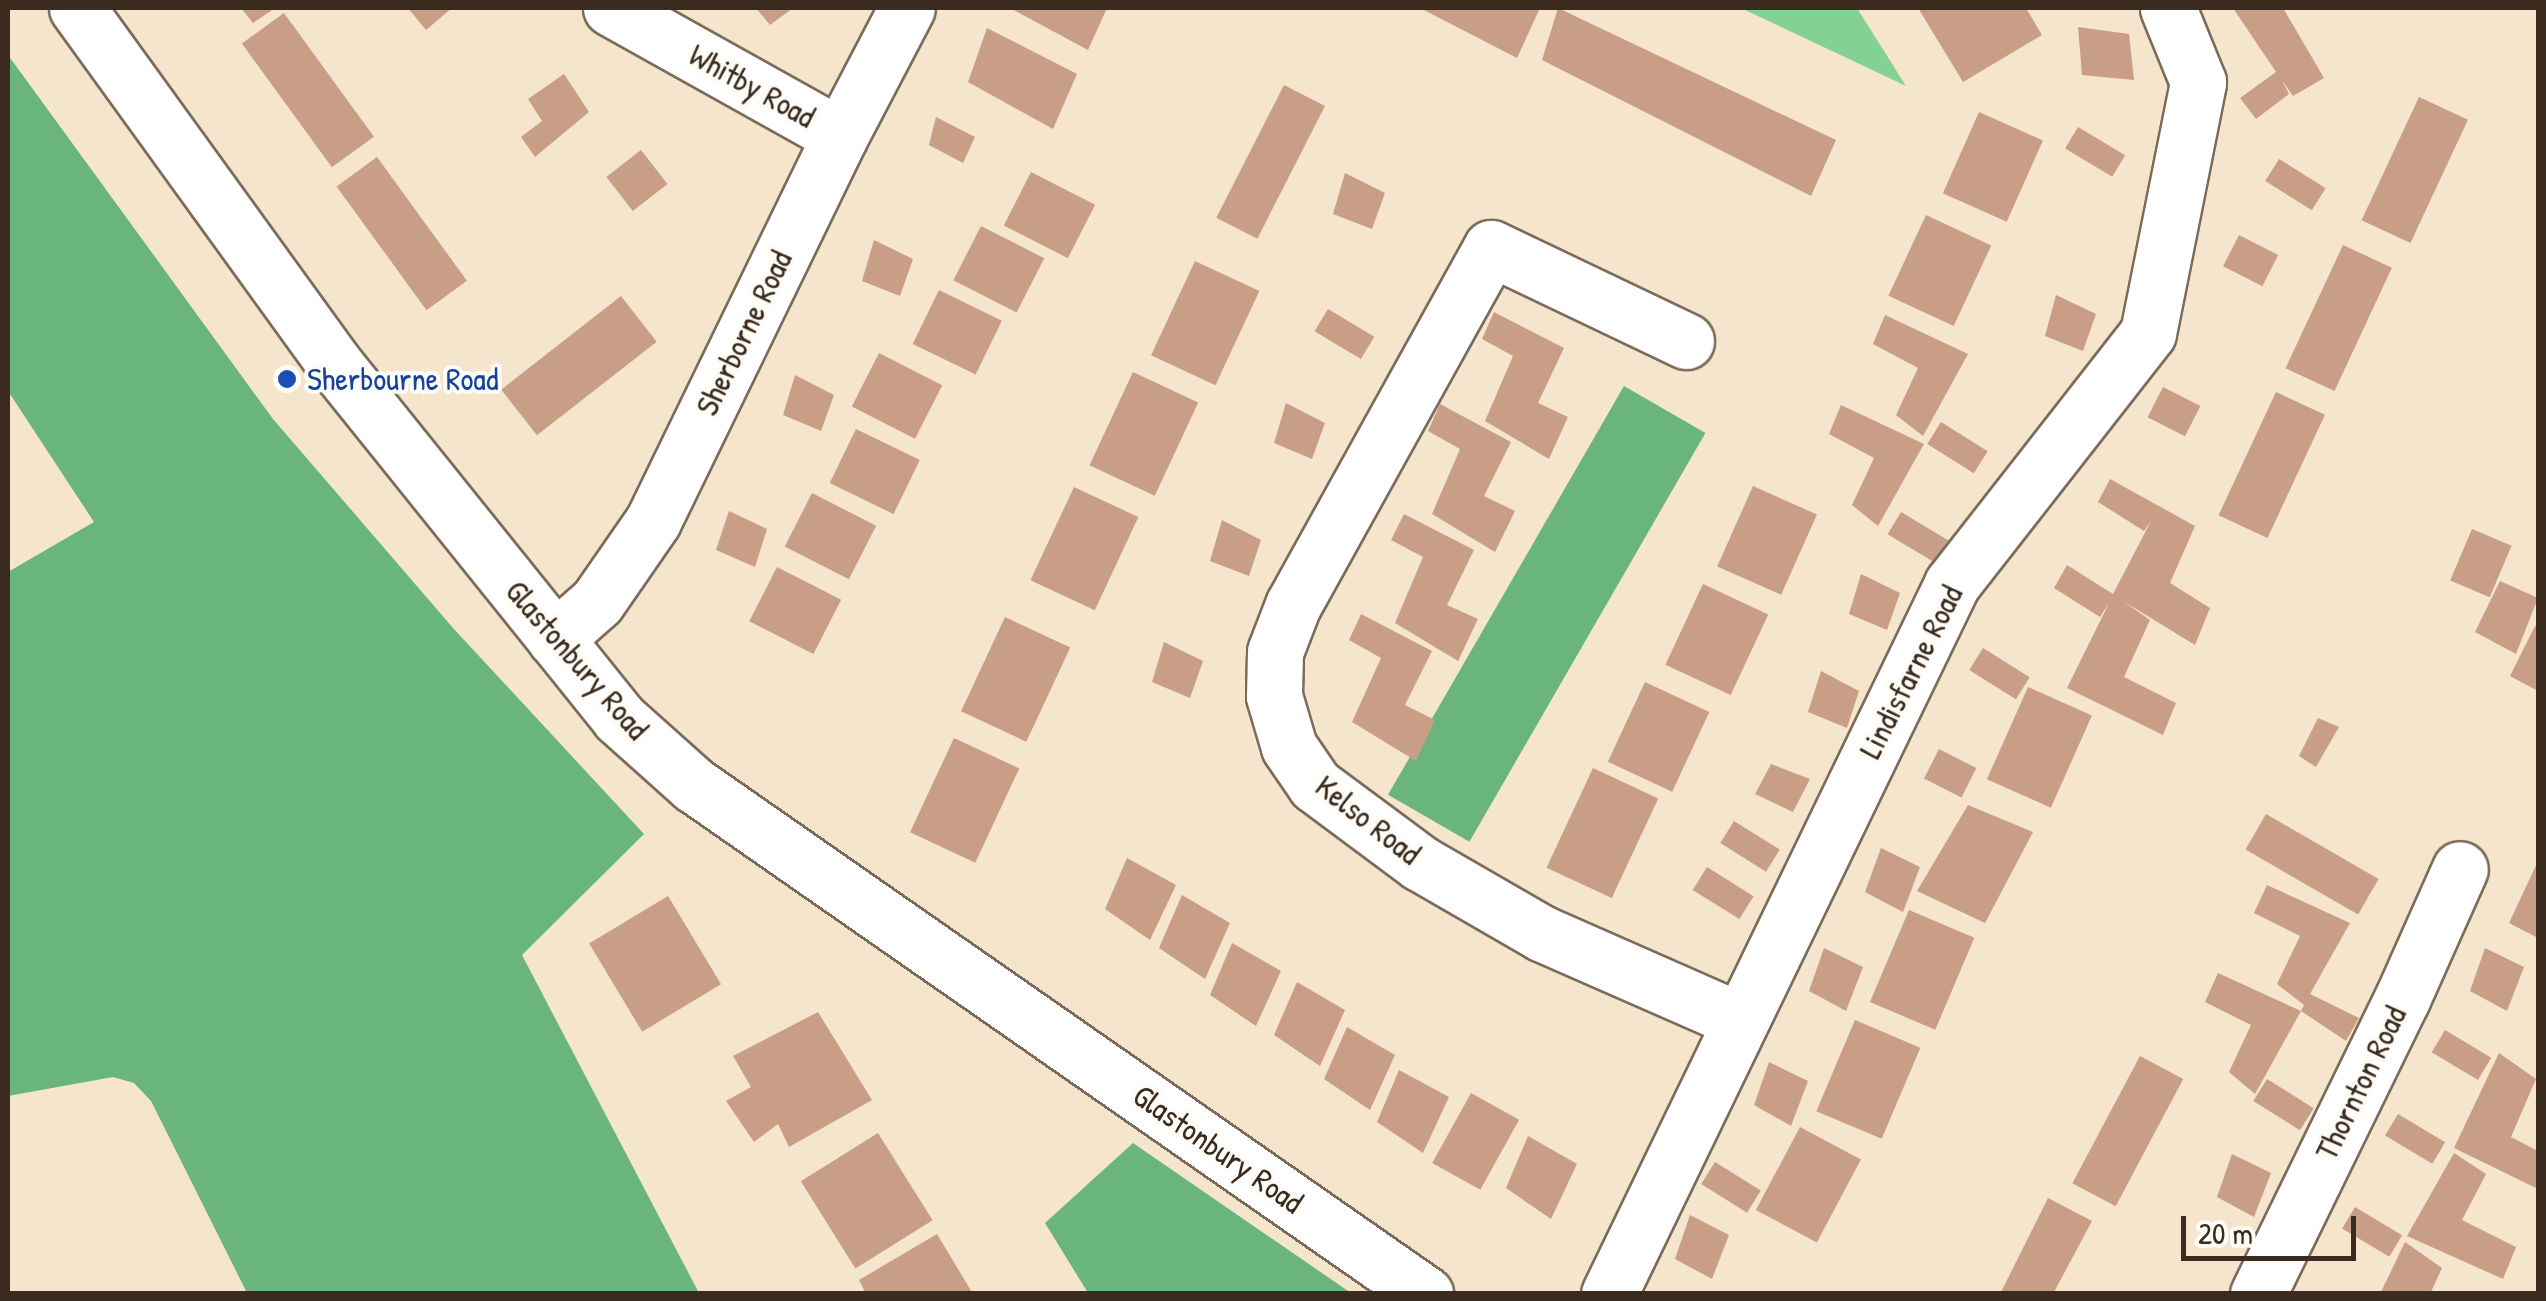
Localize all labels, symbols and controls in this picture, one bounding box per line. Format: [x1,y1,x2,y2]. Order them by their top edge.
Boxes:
street label: Whitby Road [682,36,822,136]
street label: Sherborne Road [688,244,800,422]
place label: Sherbourne Road [307,360,498,398]
marker: Sherbourne Road [276,368,298,390]
street label: Glastonbury Road [497,572,657,748]
street label: Lindisfarne Road [1851,579,1971,765]
street label: Kelso Road [1308,767,1428,873]
street label: Thornton Road [2307,1000,2415,1166]
street label: Glastonbury Road [1126,1076,1310,1222]
scale bar [2186,1196,2361,1258]
text: 20 m [2198,1213,2253,1253]

